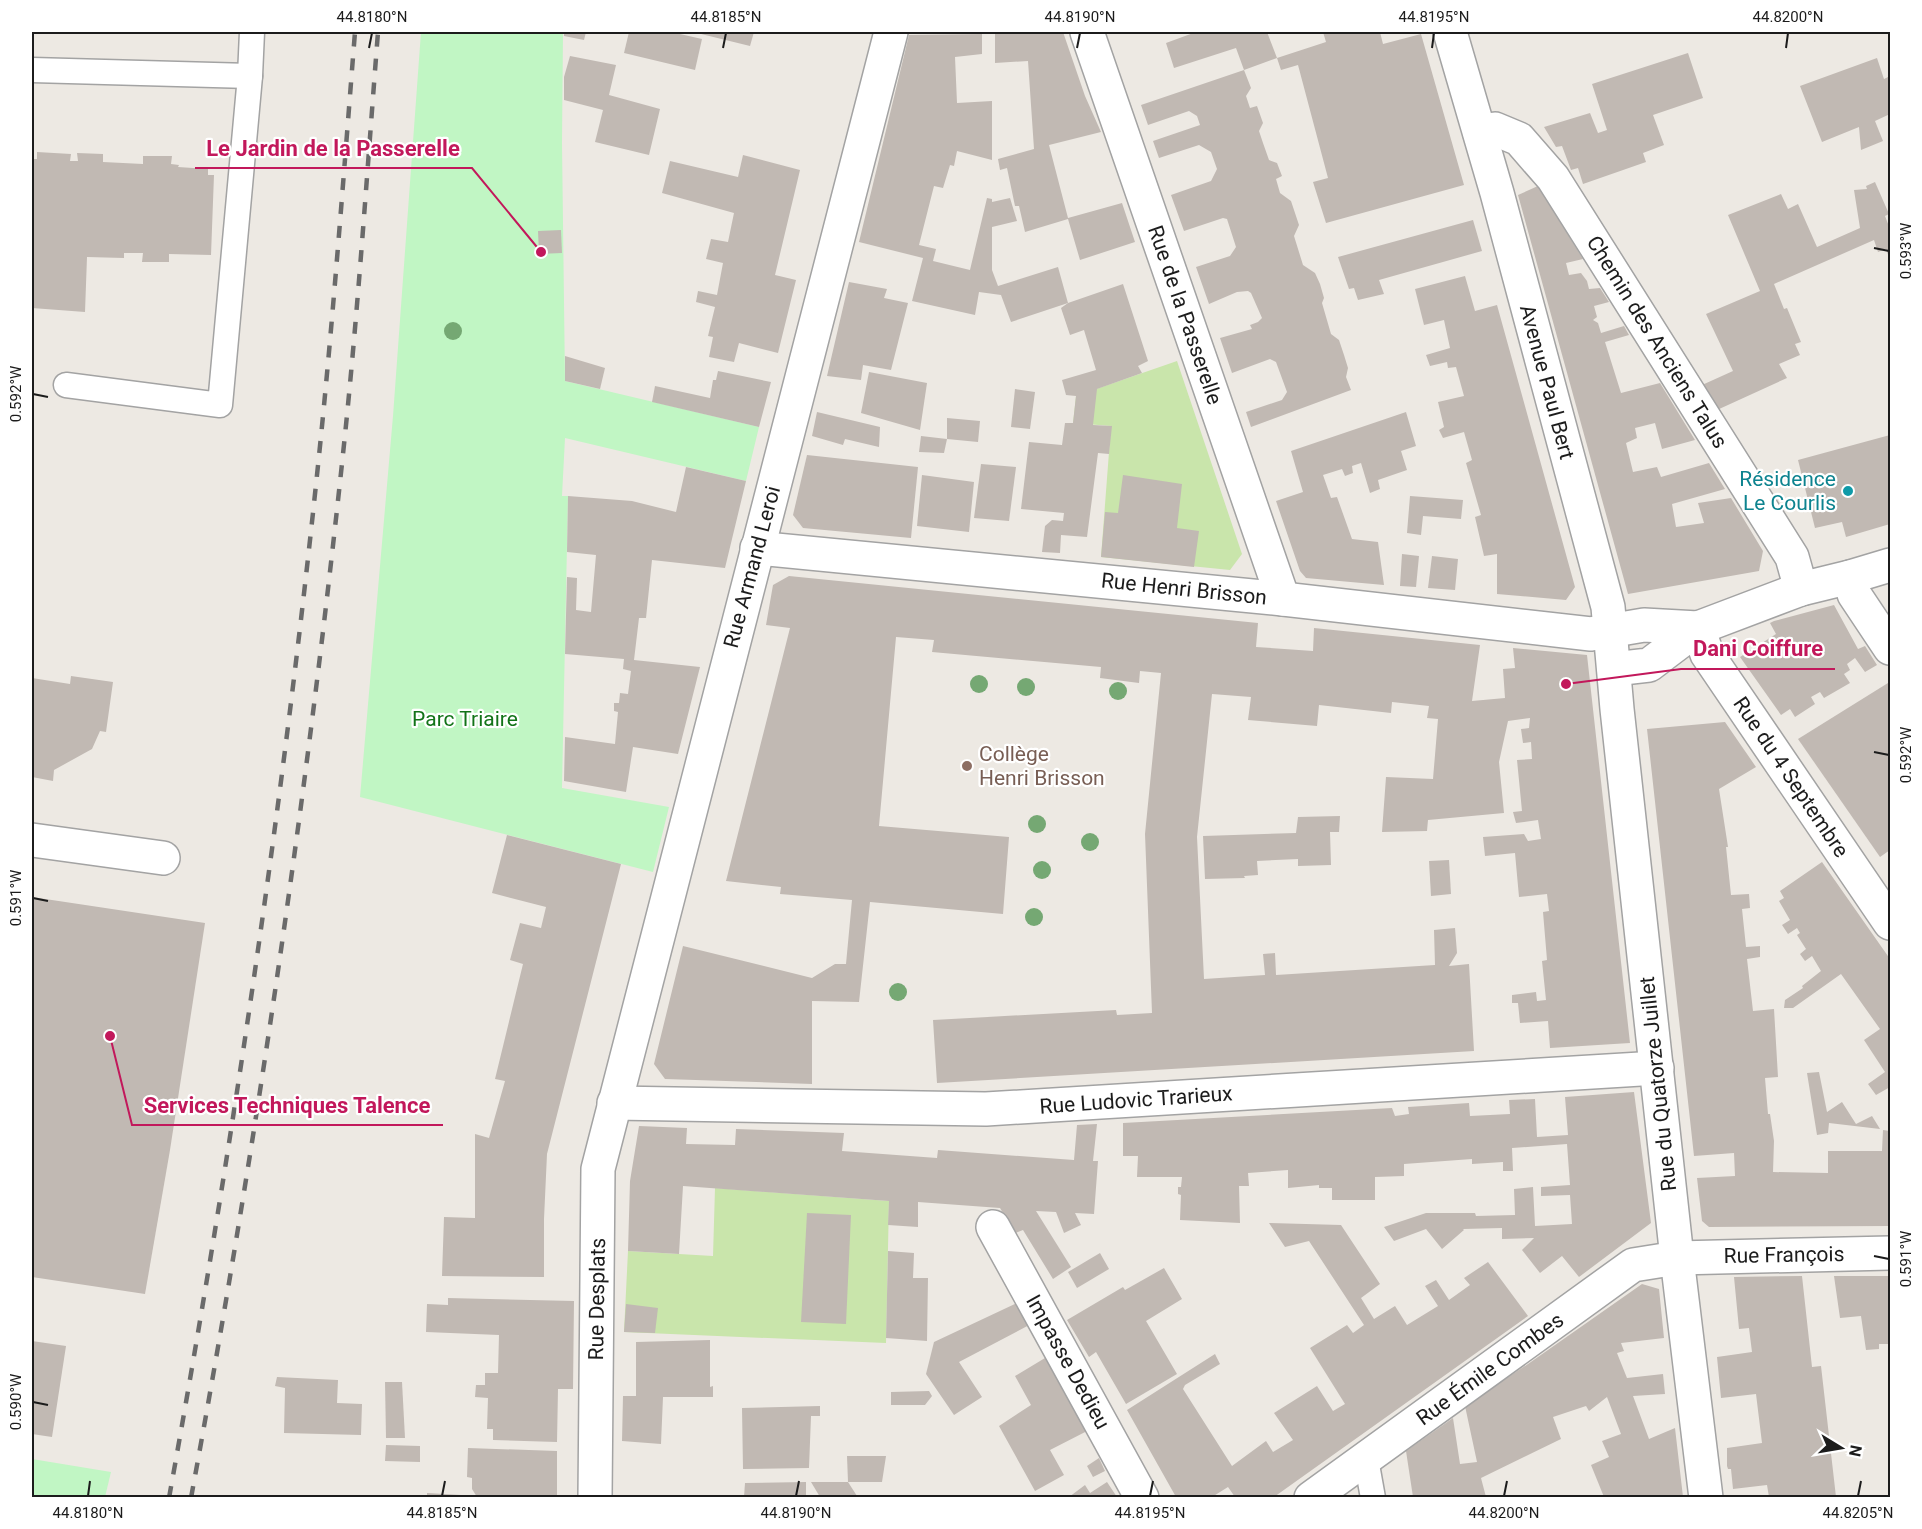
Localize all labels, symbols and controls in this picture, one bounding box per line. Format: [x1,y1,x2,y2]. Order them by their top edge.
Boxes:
text: 44.8180°N [337,8,407,26]
text: 44.8185°N [691,8,761,26]
text: 44.8190°N [1045,8,1115,26]
text: 44.8195°N [1399,8,1469,26]
text: 44.8200°N [1753,8,1823,26]
callout: Le Jardin de la Passerelle [195,128,472,168]
text: Le Jardin de la Passerelle [206,136,460,161]
street label: Rue de la Passerelle [1143,222,1227,408]
text: 0.593°W [1897,223,1915,279]
street label: Chemin des Anciens Talus [1582,231,1732,453]
street label: Avenue Paul Bert [1515,302,1579,462]
text: 0.592°W [7,366,25,422]
place label: Résidence Le Courlis [1739,467,1836,515]
street label: Rue Armand Leroi [719,483,785,651]
marker: Résidence Le Courlis [1841,484,1855,498]
street label: Rue Henri Brisson [1100,568,1268,610]
callout: Dani Coiffure [1681,629,1835,669]
text: Dani Coiffure [1693,636,1823,661]
street label: Rue du 4 Septembre [1728,692,1854,862]
park label: Parc Triaire [412,707,518,731]
text: 0.592°W [1897,727,1915,783]
place label: Collège Henri Brisson [979,742,1105,790]
marker: Collège Henri Brisson [960,759,974,773]
text: 0.591°W [7,870,25,926]
street label: Rue du Quatorze Juillet [1635,975,1681,1193]
street label: Rue Ludovic Trarieux [1039,1081,1233,1119]
callout: Services Techniques Talence [132,1085,443,1125]
text: Services Techniques Talence [144,1093,430,1118]
text: 0.591°W [1897,1231,1915,1287]
street label: Rue Desplats [584,1237,610,1361]
street label: Rue François [1723,1242,1845,1268]
street label: Impasse Dedieu [1021,1291,1115,1433]
street label: Rue Émile Combes [1412,1308,1568,1430]
text: 0.590°W [7,1374,25,1430]
north arrow [1811,1418,1871,1478]
text: N [1845,1443,1866,1458]
text: 44.8180°N [53,1504,123,1522]
text: 44.8185°N [407,1504,477,1522]
text: 44.8190°N [761,1504,831,1522]
text: 44.8195°N [1115,1504,1185,1522]
text: 44.8200°N [1469,1504,1539,1522]
text: 44.8205°N [1823,1504,1893,1522]

